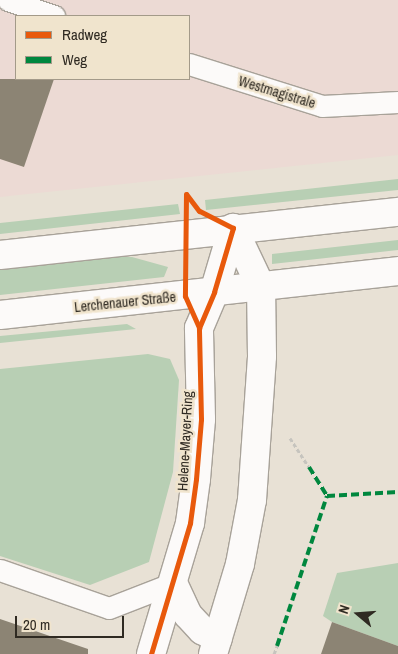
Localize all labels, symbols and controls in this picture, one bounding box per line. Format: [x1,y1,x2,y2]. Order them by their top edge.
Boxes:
legend [15,15,190,80]
text: Radweg [62,24,107,45]
text: Weg [62,49,87,70]
street label: Westmagistrale [237,72,317,112]
street label: Lerchenauer Straße [73,288,177,316]
street label: Helene-Mayer-Ring [174,391,196,491]
north arrow [333,589,383,639]
text: N [334,603,354,616]
scale bar [18,606,126,638]
text: 20 m [23,614,50,635]

